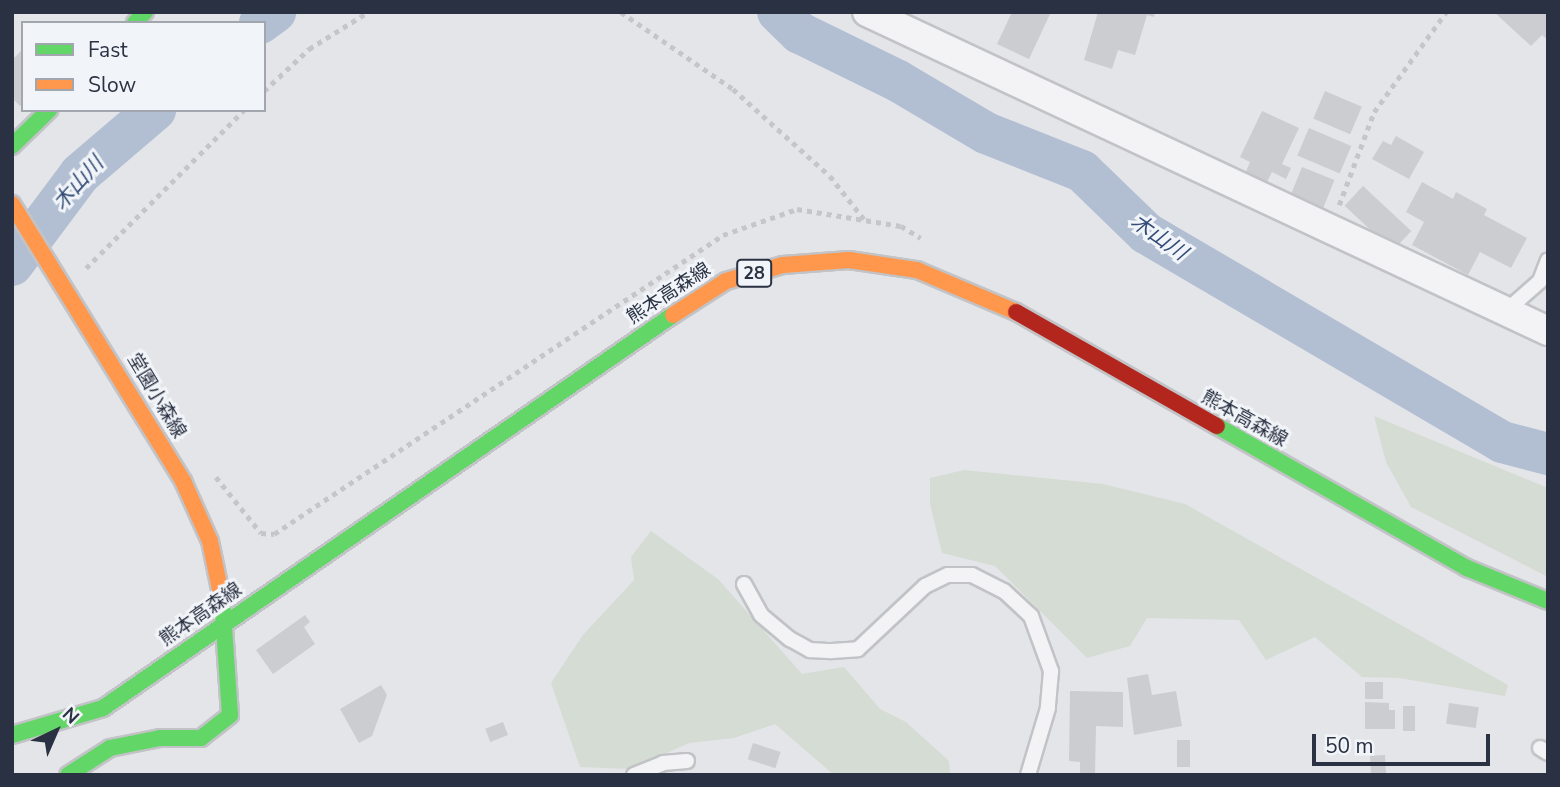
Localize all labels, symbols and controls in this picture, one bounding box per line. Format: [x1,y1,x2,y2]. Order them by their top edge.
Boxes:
legend [21,21,266,112]
text: Fast [88,36,128,64]
text: Slow [88,71,136,99]
water label: 木山川 [48,151,108,215]
water label: 木山川 [1126,209,1192,265]
road number: 28 [735,258,773,288]
street label: 熊本高森線 [623,259,715,329]
street label: 堂園小森線 [122,349,190,443]
street label: 熊本高森線 [1197,386,1291,452]
street label: 熊本高森線 [156,578,246,652]
north arrow [21,696,91,766]
text: N [56,702,85,730]
scale bar [1315,720,1494,764]
text: 50 m [1325,732,1374,760]

